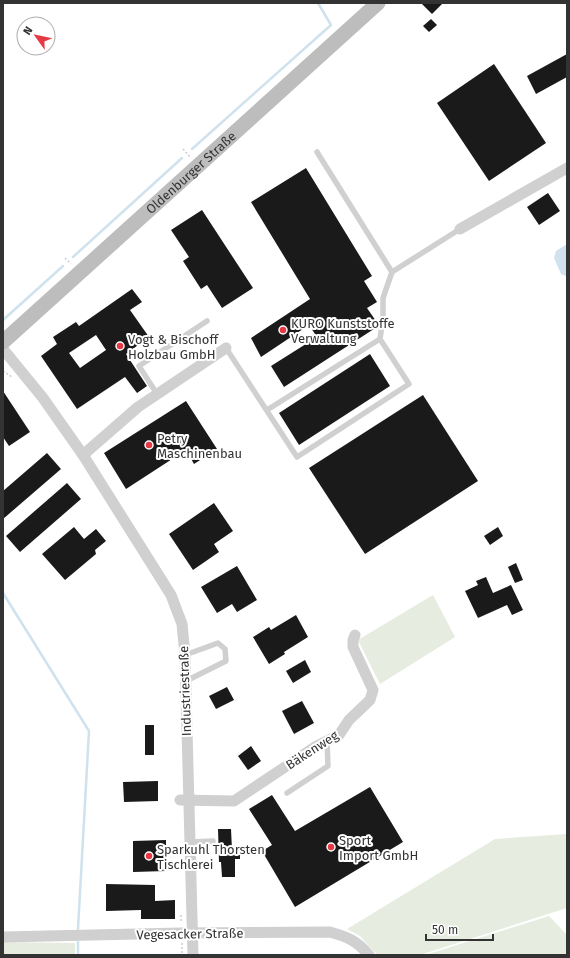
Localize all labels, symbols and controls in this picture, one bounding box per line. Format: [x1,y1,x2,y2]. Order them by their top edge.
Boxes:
north arrow [16,16,56,56]
text: N [21,24,35,37]
street label: Oldenburger Straße [143,128,239,217]
place label: KURO Kunststoffe Verwaltung [291,316,395,346]
marker: KURO Kunststoffe Verwaltung [278,325,288,335]
place label: Vogt & Bischoff Holzbau GmbH [128,332,220,362]
marker: Vogt & Bischoff Holzbau GmbH [115,341,125,351]
place label: Petry Maschinenbau [157,431,242,461]
marker: Petry Maschinenbau [144,440,154,450]
street label: Industriestraße [176,646,194,736]
street label: Bäkenweg [283,727,341,772]
place label: Sport Import GmbH [339,833,418,863]
place label: Sparkuhl Thorsten Tischlerei [157,842,265,872]
marker: Sport Import GmbH [326,842,336,852]
marker: Sparkuhl Thorsten Tischlerei [144,851,154,861]
scale bar [426,916,493,942]
text: 50 m [432,923,458,937]
street label: Vegesacker Straße [136,926,244,942]

